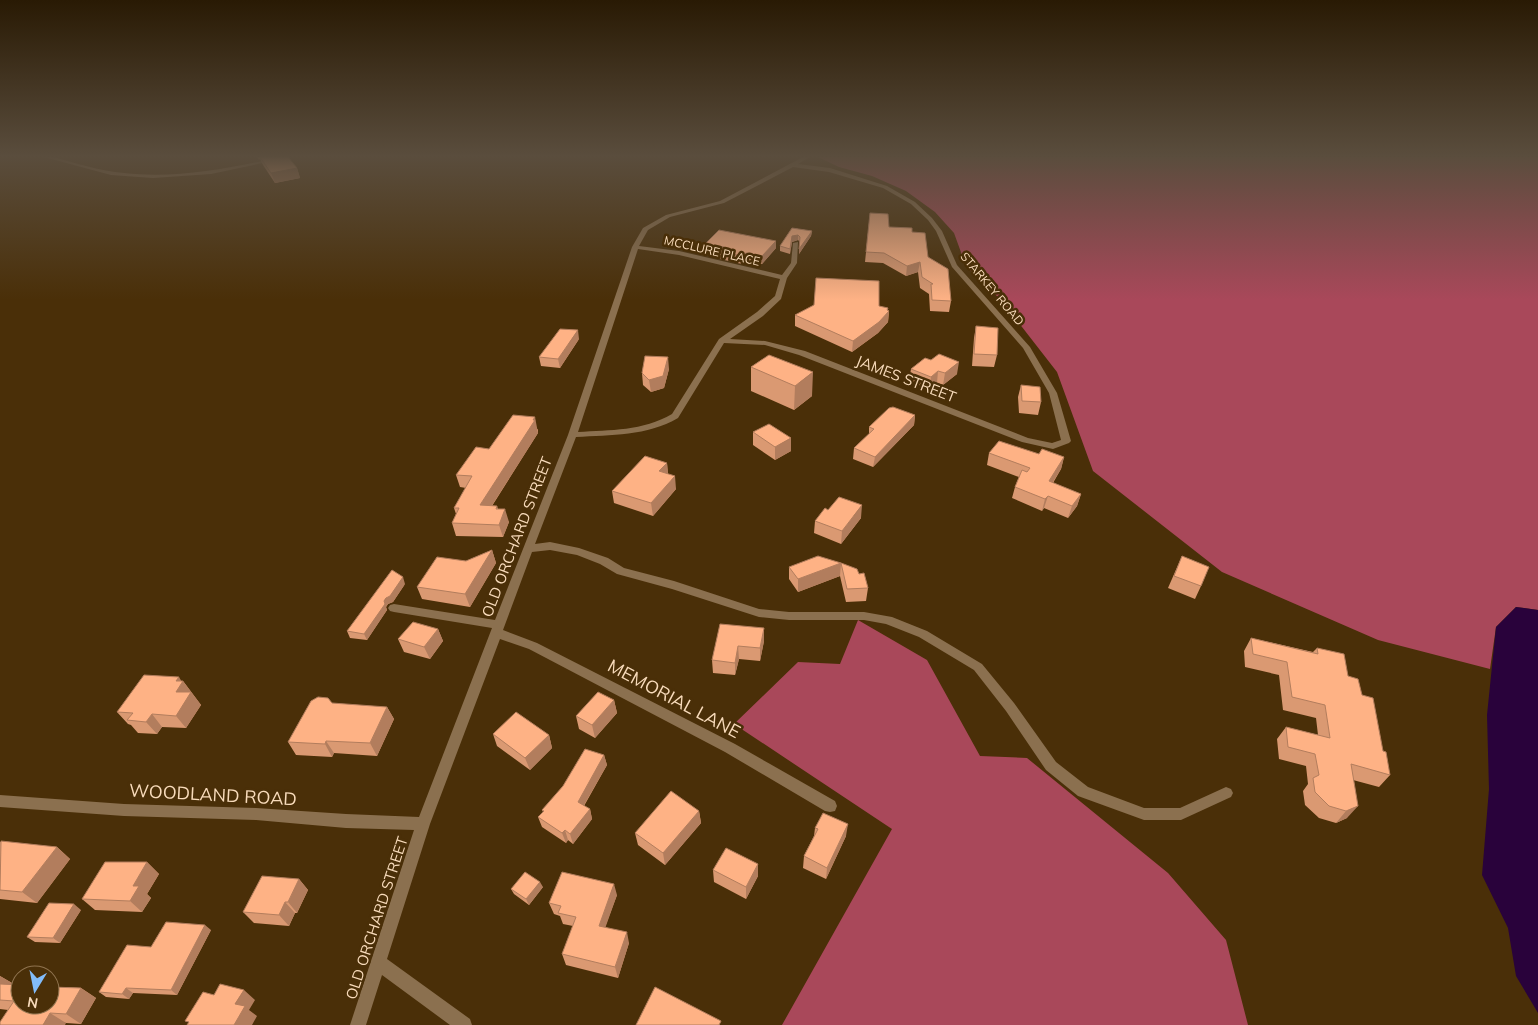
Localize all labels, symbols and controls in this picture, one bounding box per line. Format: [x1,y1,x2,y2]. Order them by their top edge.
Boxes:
street label: MCCLURE PLACE [663,232,762,269]
street label: STARKEY ROAD [957,249,1027,328]
street label: JAMES STREET [853,351,959,406]
street label: OLD ORCHARD STREET [477,454,556,620]
street label: MEMORIAL LANE [604,654,745,743]
street label: WOODLAND ROAD [129,779,297,810]
street label: OLD ORCHARD STREET [341,834,412,1002]
north arrow [10,965,60,1015]
text: N [26,993,40,1013]

